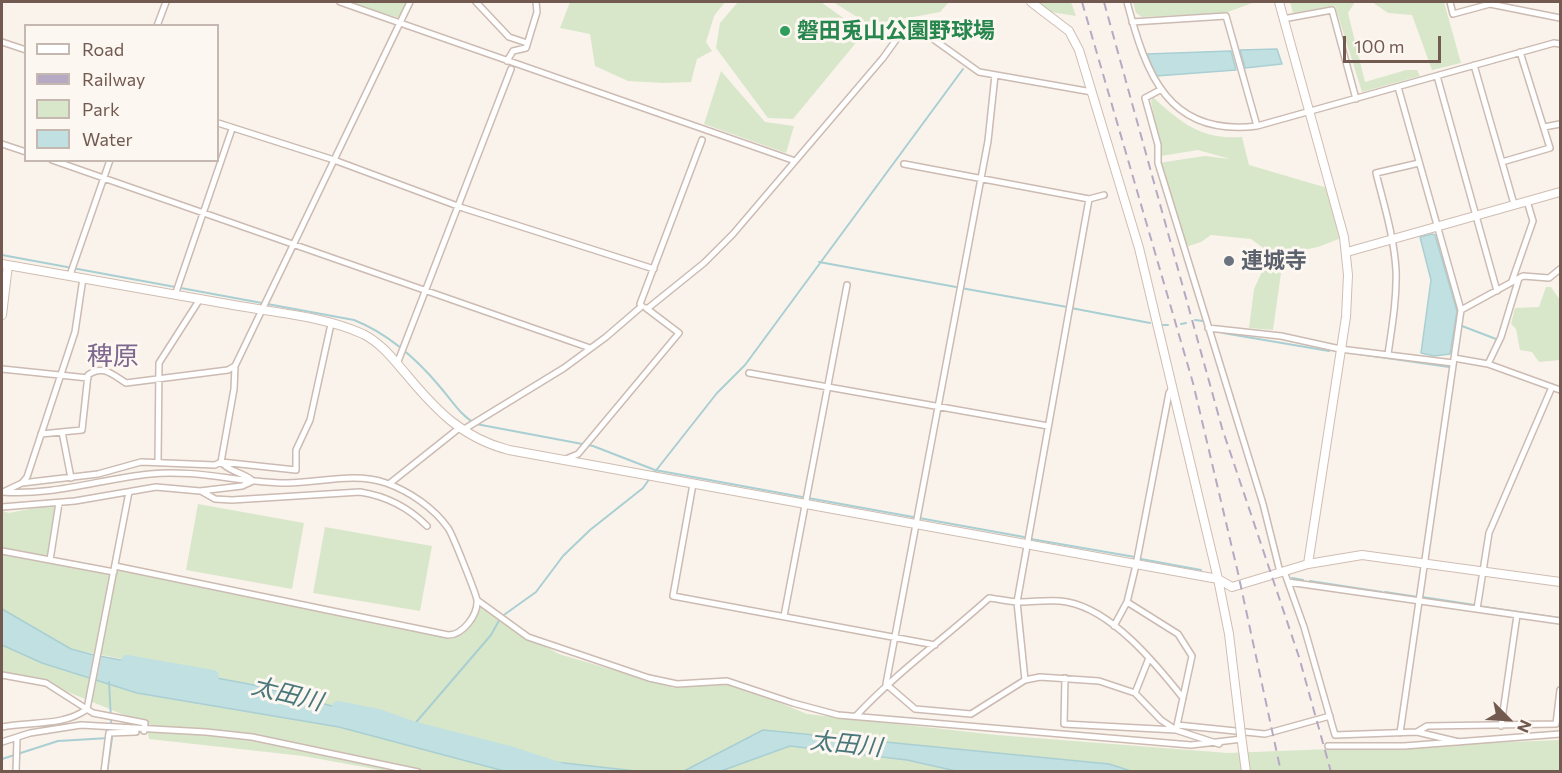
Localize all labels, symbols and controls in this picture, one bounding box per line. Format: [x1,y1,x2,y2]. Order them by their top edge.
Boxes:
place label: 磐田兎山公園野球場 [797,18,995,44]
legend [24,24,219,162]
marker: 磐田兎山公園野球場 [778,24,792,38]
scale bar [1346,24,1444,62]
text: 100 m [1354,35,1404,57]
text: Road [82,38,124,60]
text: Railway [82,68,145,90]
text: Park [82,98,120,120]
text: Water [82,128,133,150]
place label: 連城寺 [1241,248,1307,274]
marker: 連城寺 [1222,254,1236,268]
district label: 稗原 [87,340,139,372]
water label: 太田川 [249,671,325,717]
north arrow [1478,689,1538,749]
text: N [1514,717,1536,736]
water label: 太田川 [809,726,883,762]

